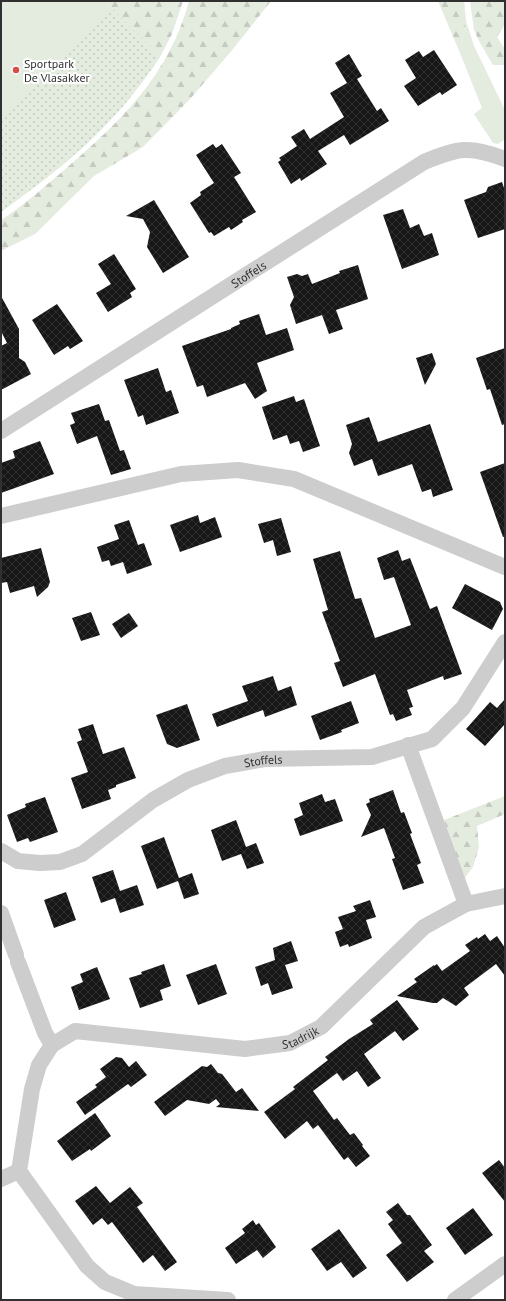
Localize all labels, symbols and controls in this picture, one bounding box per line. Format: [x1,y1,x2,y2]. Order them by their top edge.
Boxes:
place label: Sportpark De Vlasakker [24,56,90,85]
marker: Sportpark De Vlasakker [11,65,21,75]
street label: Stoffels [228,257,269,291]
street label: Stoffels [243,751,283,770]
street label: Stadrijk [281,1022,321,1052]

